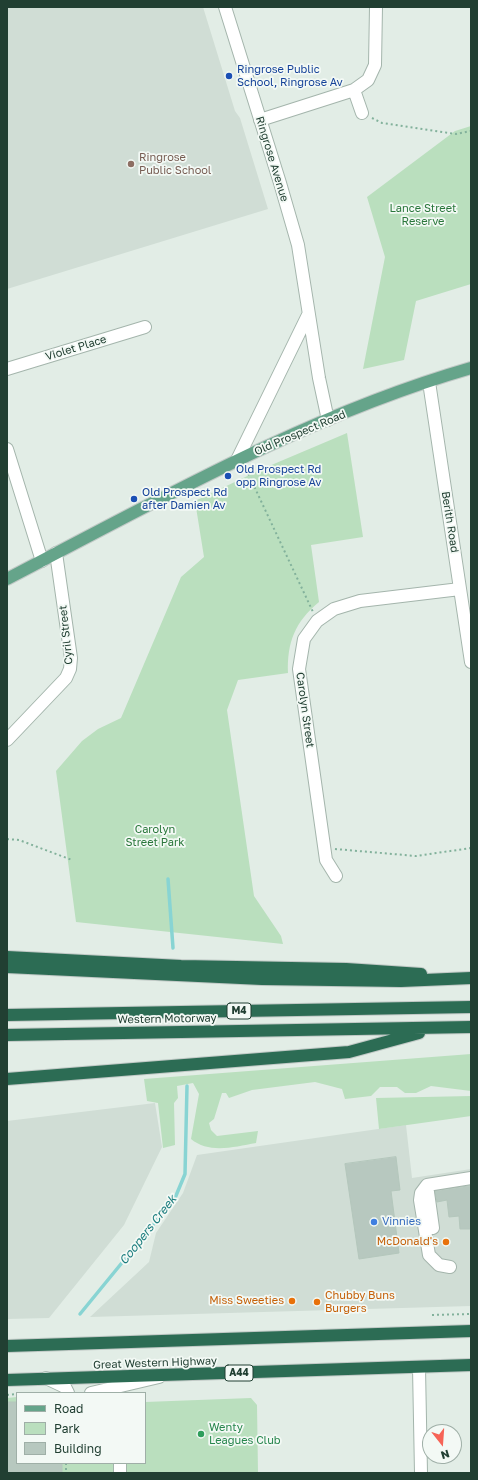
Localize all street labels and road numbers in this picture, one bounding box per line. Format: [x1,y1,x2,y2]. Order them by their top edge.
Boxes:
street label: Ringrose Avenue [253,115,291,203]
street label: Violet Place [44,332,108,364]
street label: Old Prospect Road [252,408,348,458]
street label: Berith Road [439,490,461,554]
street label: Cyril Street [56,605,76,665]
street label: Carolyn Street [293,671,317,749]
road number: M4 [227,1003,251,1019]
street label: Western Motorway [117,1012,217,1026]
street label: Great Western Highway [93,1354,217,1372]
road number: A44 [225,1365,253,1381]

